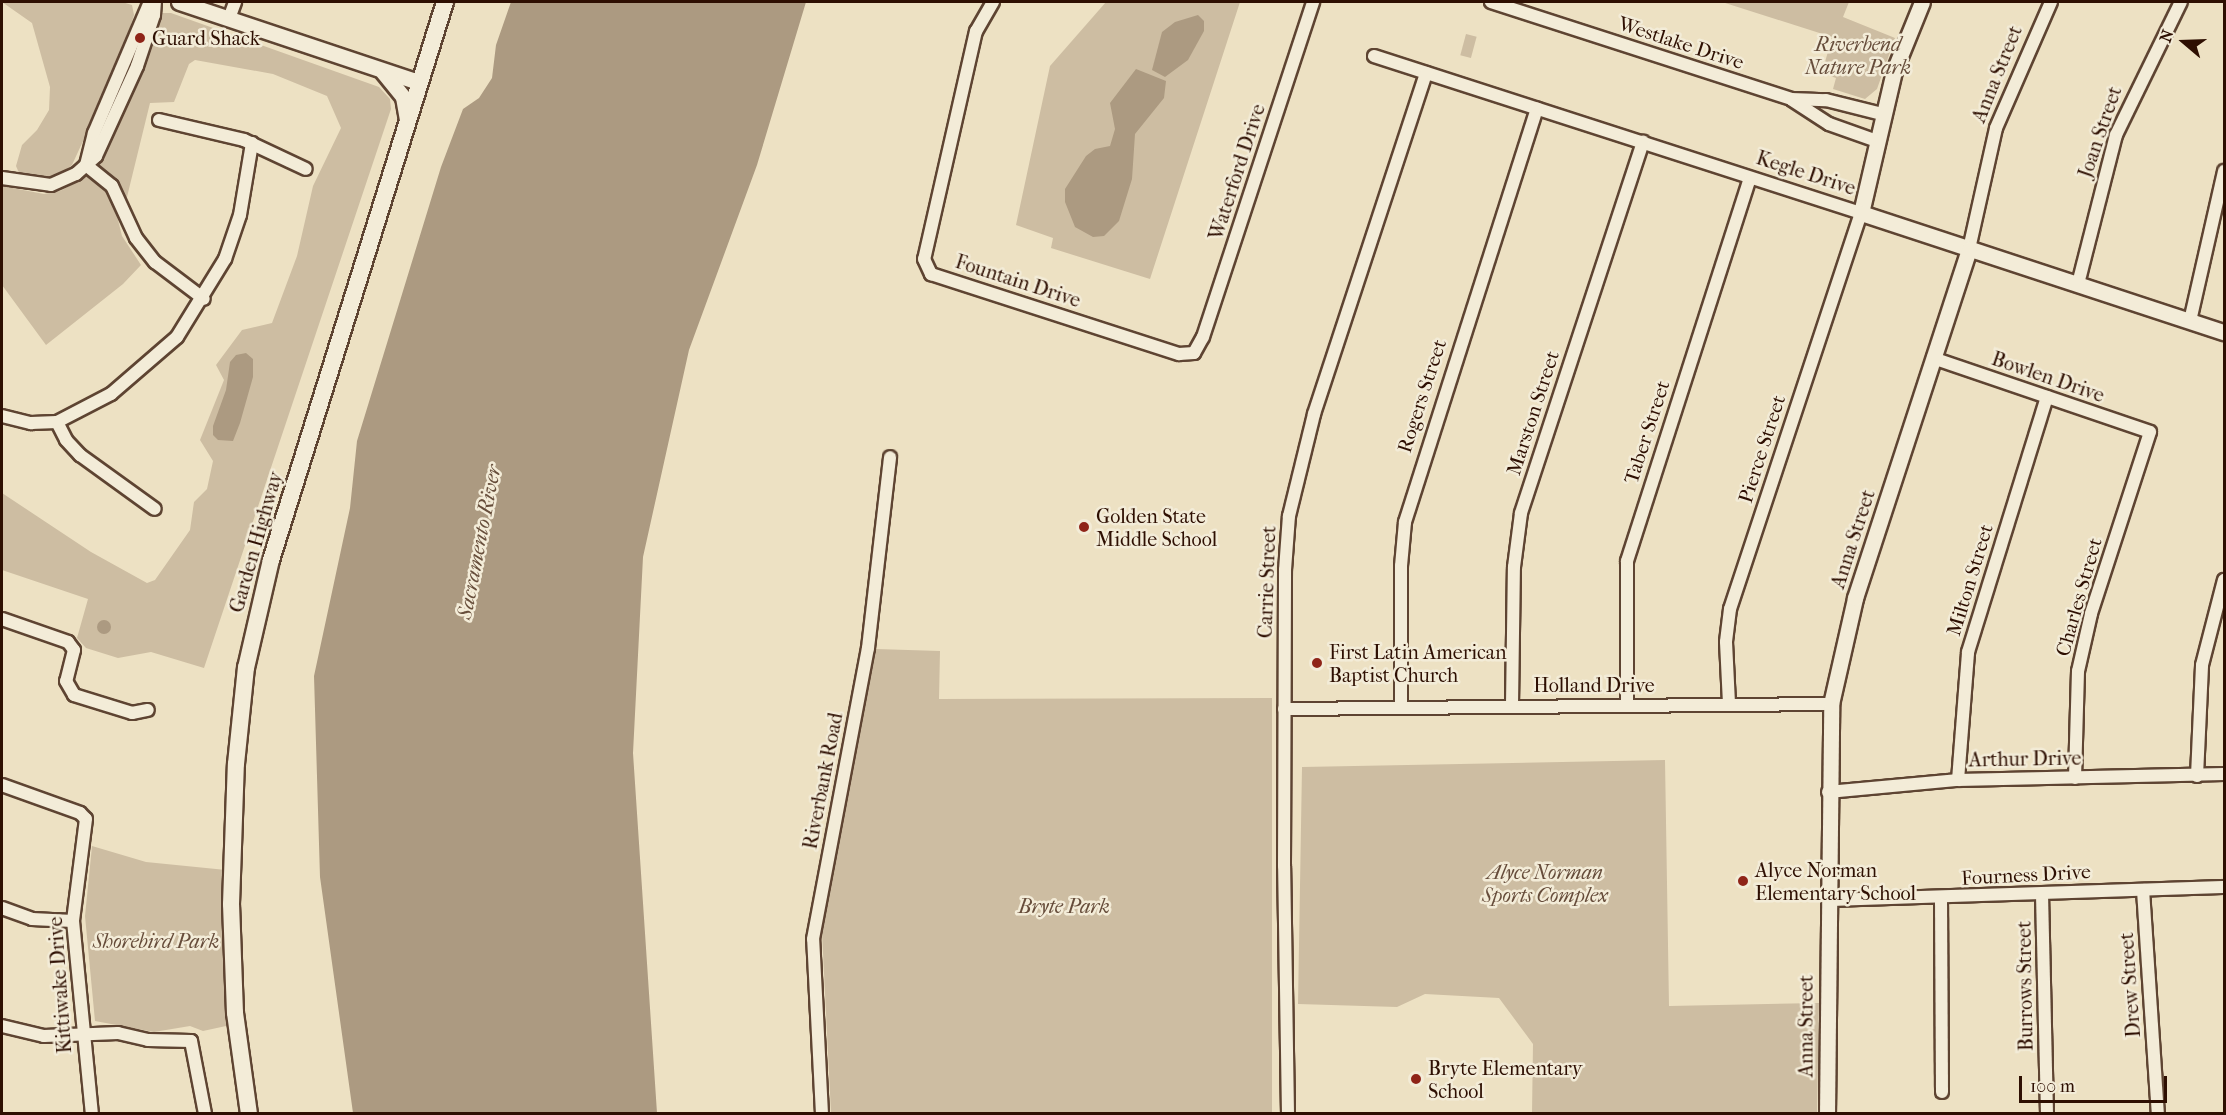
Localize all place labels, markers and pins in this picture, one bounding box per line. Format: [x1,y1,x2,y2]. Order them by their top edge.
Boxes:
place label: Guard Shack [152,26,260,50]
marker: Guard Shack [133,31,147,45]
place label: Golden State Middle School [1096,504,1217,551]
marker: Golden State Middle School [1077,520,1091,534]
place label: First Latin American Baptist Church [1329,640,1507,687]
marker: First Latin American Baptist Church [1310,656,1324,670]
place label: Alyce Norman Elementary School [1755,858,1916,905]
marker: Alyce Norman Elementary School [1736,874,1750,888]
place label: Bryte Elementary School [1428,1056,1582,1103]
marker: Bryte Elementary School [1409,1072,1423,1086]

